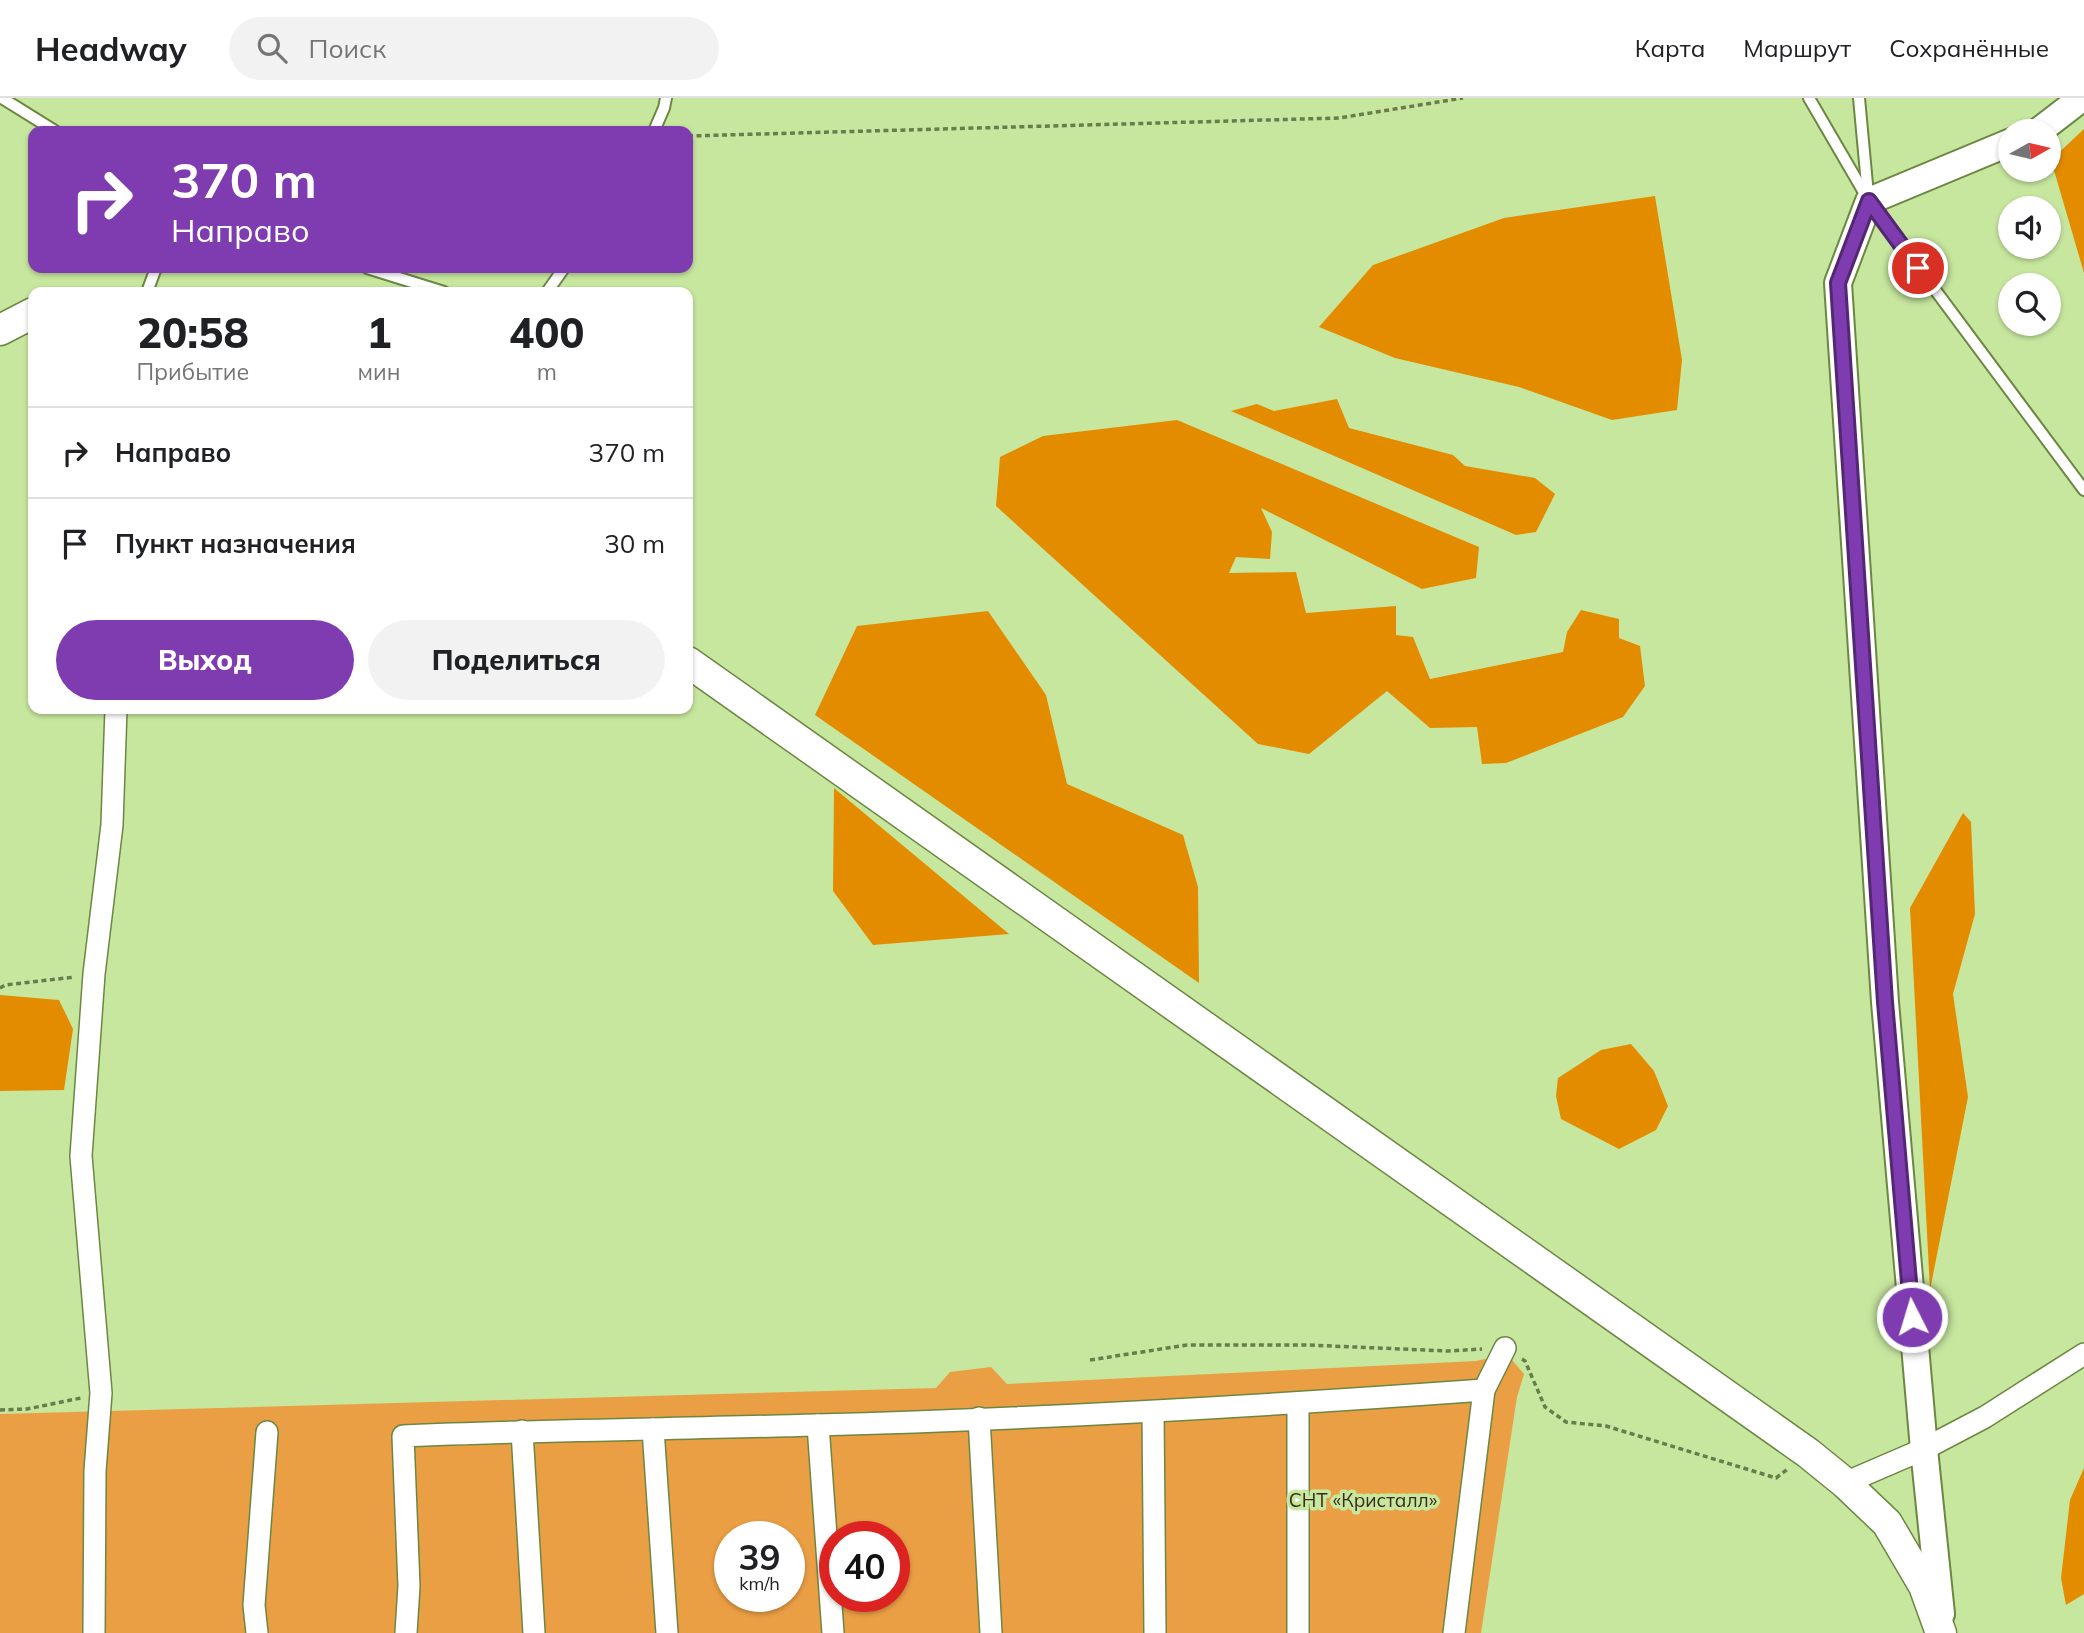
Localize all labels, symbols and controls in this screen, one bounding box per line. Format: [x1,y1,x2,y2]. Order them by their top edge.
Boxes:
search box [229,17,719,80]
text: Headway [35,28,187,69]
icon: search [253,29,291,67]
text: Поиск [309,32,386,65]
text: Карта [1635,33,1705,63]
text: Маршрут [1743,33,1851,63]
text: Сохранённые [1889,33,2049,63]
north arrow [1998,119,2062,182]
map controls [1998,119,2061,336]
text: 370 m [171,149,317,210]
icon: right [56,154,147,245]
button: sound [1998,196,2061,259]
text: Направо [171,210,310,250]
pin [1888,238,1948,298]
icon: arrive [1899,249,1937,287]
button: search [1998,273,2061,336]
text: 20:58 [137,306,249,359]
text: 1 [366,306,392,359]
text: 400 [509,306,585,359]
text: Прибытие [136,357,249,386]
text: мин [358,357,401,386]
text: m [537,357,557,386]
icon: right [56,434,94,472]
text: Направо [115,436,231,469]
text: 370 m [589,436,665,469]
icon: arrive [56,525,94,563]
text: Пункт назначения [115,527,356,560]
text: 30 m [604,527,665,560]
button: Выход [56,620,354,700]
button: Поделиться [368,620,665,700]
position arrow [1875,1280,1949,1354]
park label: СНТ «Кристалл» [1289,1488,1437,1512]
speed limit sign: 40 [819,1521,910,1612]
text: 39 [738,1535,781,1579]
text: km/h [739,1572,780,1595]

